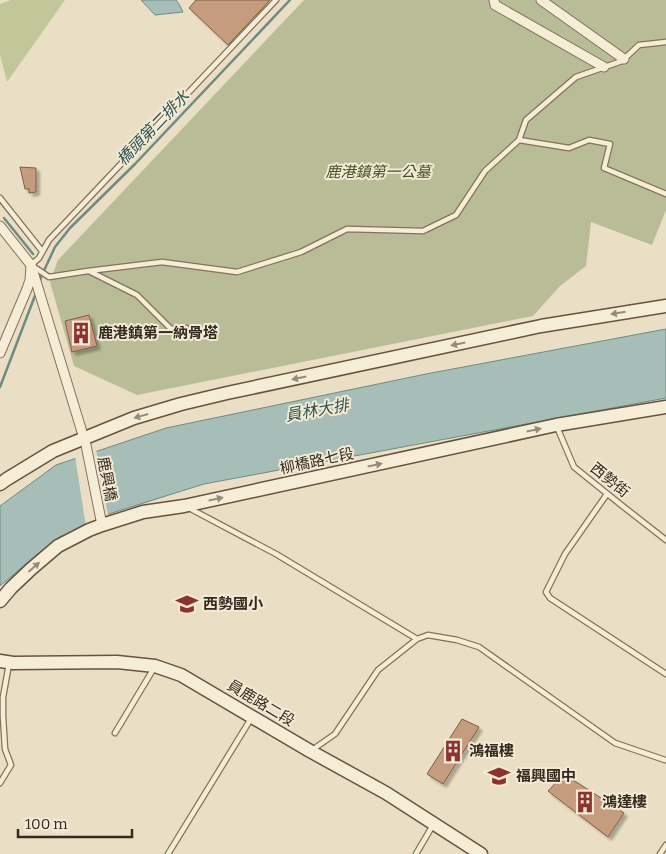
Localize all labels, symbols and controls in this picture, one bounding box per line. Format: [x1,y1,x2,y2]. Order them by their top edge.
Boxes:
water label: 橋頭第二排水 [113,86,194,169]
park label: 鹿港鎮第一公墓 [325,163,433,181]
one-way arrow [610,310,626,318]
building icon: 鹿港鎮第一納骨塔 [68,320,94,346]
place label: 鹿港鎮第一納骨塔 [98,324,218,342]
one-way arrow [451,340,466,348]
one-way arrow [292,374,307,382]
water label: 員林大排 [284,395,352,425]
one-way arrow [134,412,149,420]
one-way arrow [526,426,542,434]
street label: 柳橋路七段 [278,444,356,478]
street label: 鹿興橋 [94,455,120,503]
street label: 西勢街 [587,459,633,501]
one-way arrow [368,460,384,468]
one-way arrow [209,495,224,503]
one-way arrow [28,561,41,572]
school or university icon: 西勢國小 [174,591,200,617]
place label: 西勢國小 [203,595,264,613]
street label: 員鹿路二段 [224,676,298,730]
building icon: 鴻福樓 [440,738,466,764]
place label: 鴻福樓 [469,742,514,760]
school or university icon: 福興國中 [486,763,512,789]
place label: 福興國中 [516,767,576,785]
building icon: 鴻達樓 [572,789,598,815]
place label: 鴻達樓 [602,793,647,811]
scale bar [18,806,131,838]
text: 100 m [25,815,68,833]

